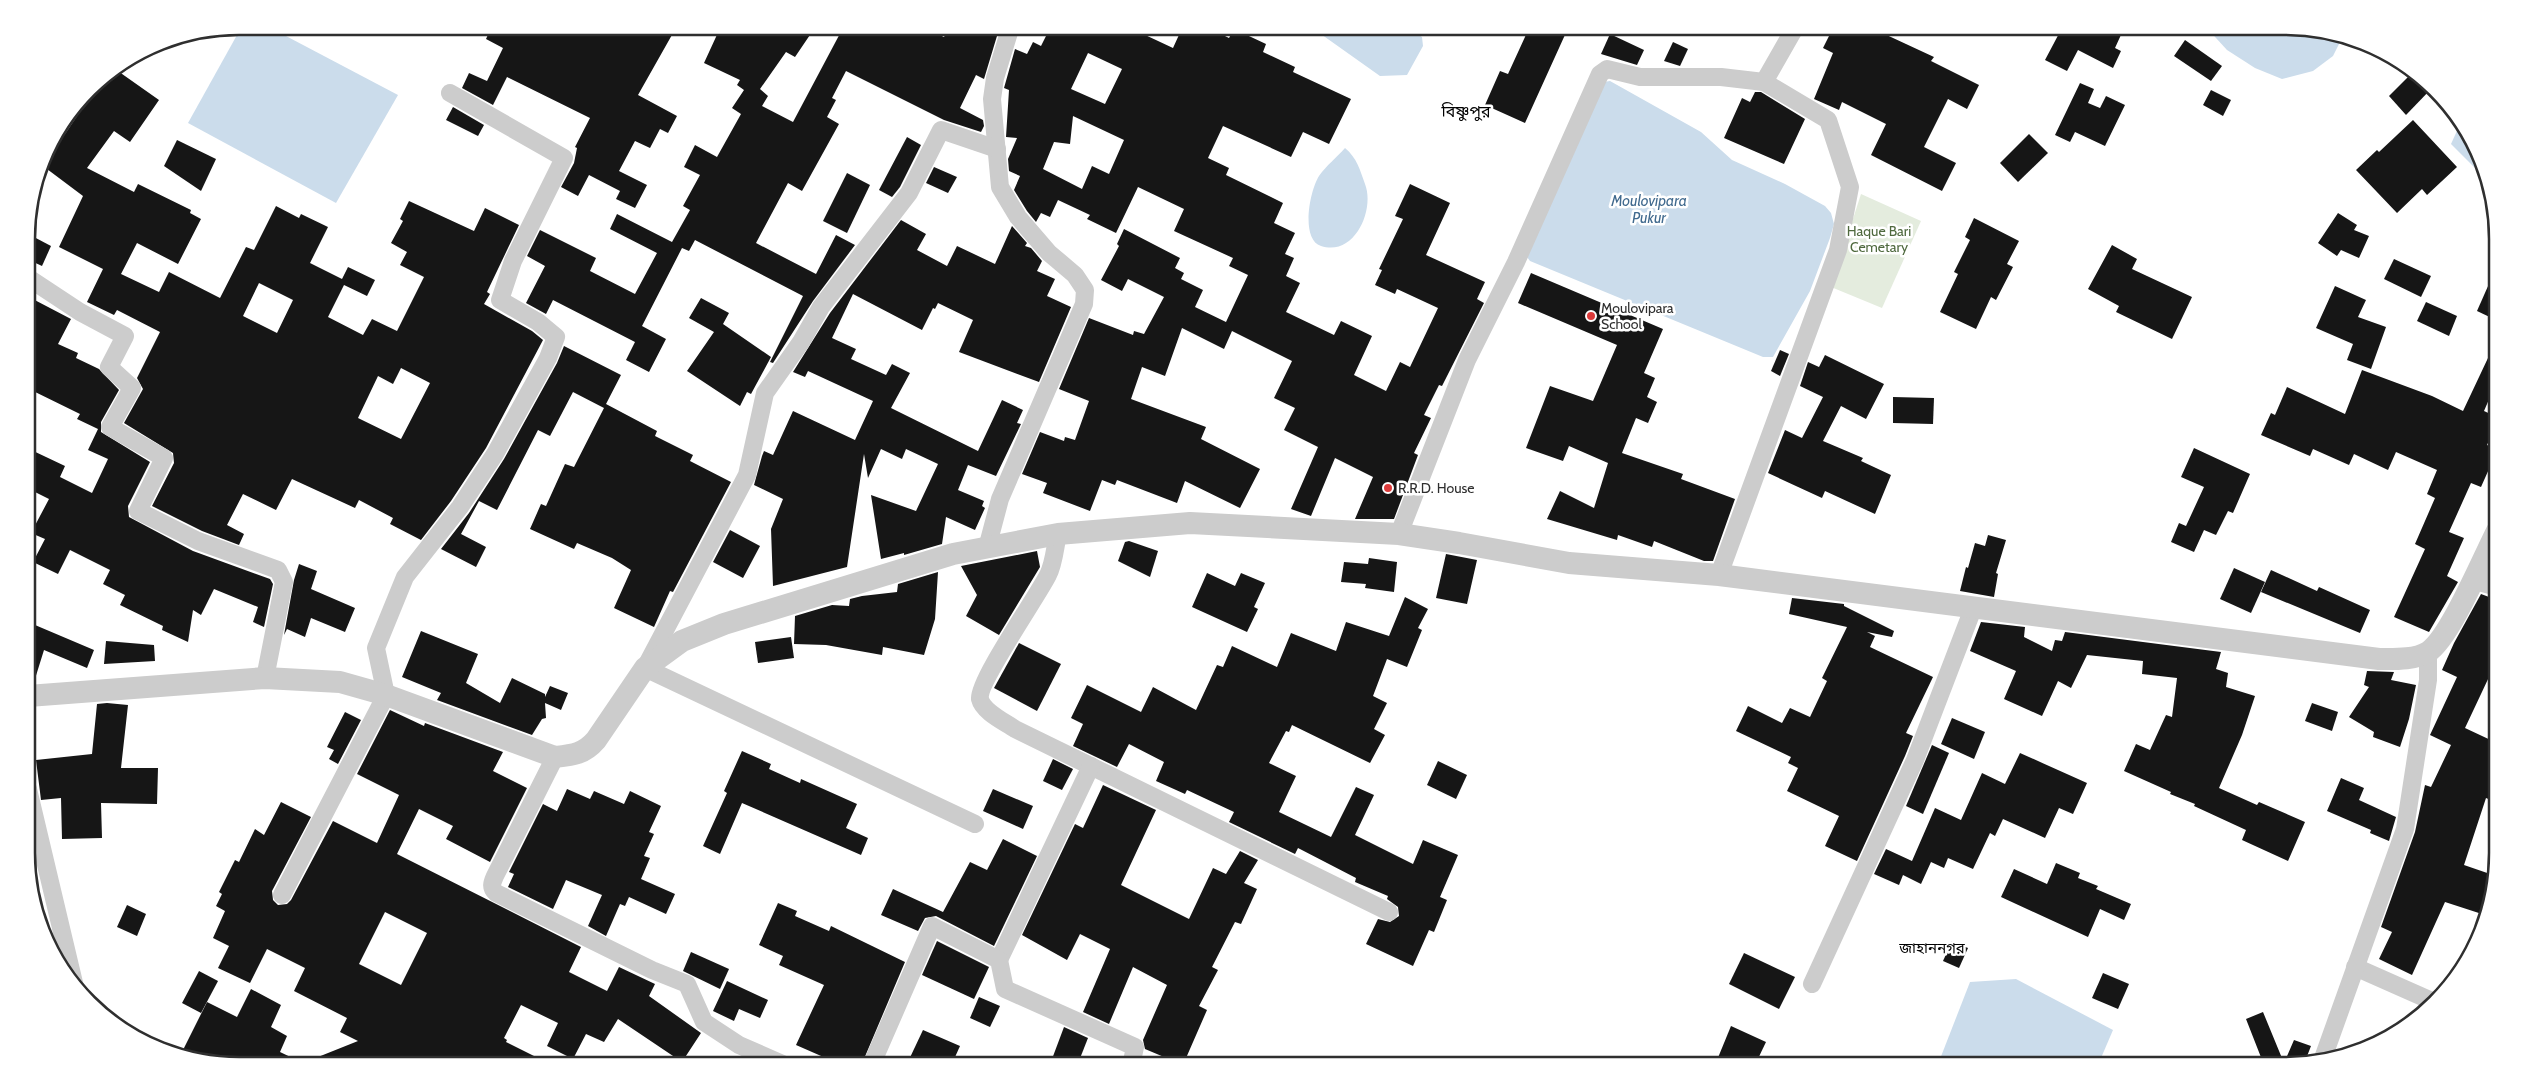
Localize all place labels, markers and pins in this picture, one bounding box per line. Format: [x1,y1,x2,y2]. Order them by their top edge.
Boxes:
place label: Moulovipara School [1601,299,1674,333]
marker: Moulovipara School [1585,310,1597,322]
place label: R.R.D. House [1398,479,1474,497]
marker: R.R.D. House [1382,482,1394,494]

